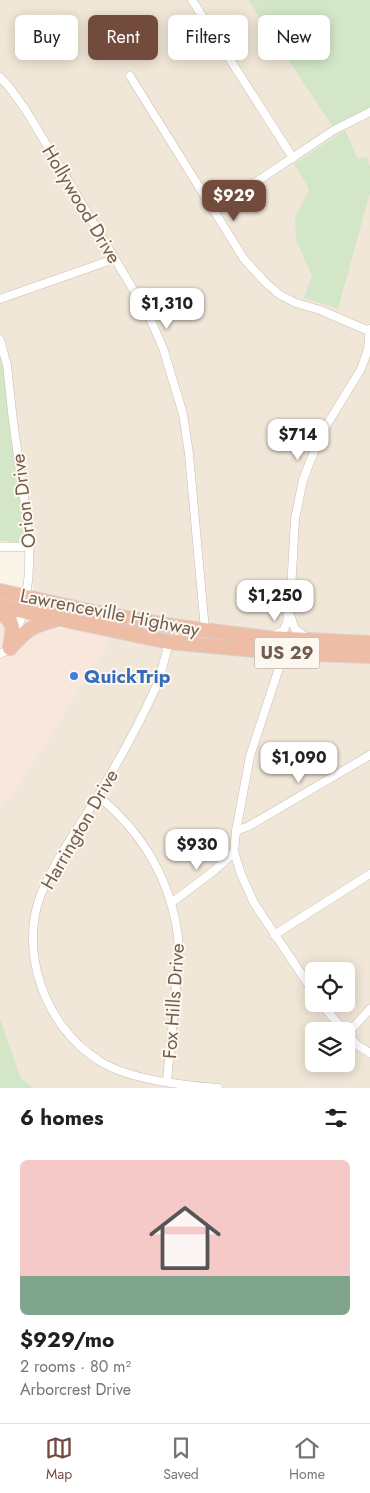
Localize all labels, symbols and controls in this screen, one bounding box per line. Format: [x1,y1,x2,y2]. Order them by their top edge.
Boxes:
chip: Buy [15,15,78,60]
chip: Rent [88,15,158,60]
chip: Filters [168,15,248,60]
chip: New [258,15,330,60]
street label: Hollywood Drive [36,140,128,269]
pin: $929 [204,180,264,222]
text: $929 [213,184,255,207]
pin: $1,310 [126,288,208,330]
text: $1,310 [141,292,193,315]
pin: $714 [268,418,328,461]
text: $714 [279,423,317,446]
street label: Orion Drive [4,452,43,550]
pin: $1,250 [234,580,316,622]
street label: Lawrenceville Highway [18,582,203,643]
text: $1,250 [248,584,302,607]
road number: US 29 [254,638,320,668]
place label: QuickTrip [84,663,171,690]
marker: QuickTrip [68,670,80,682]
pin: $1,090 [258,742,340,784]
text: $1,090 [271,746,327,769]
street label: Harrington Drive [34,764,125,894]
pin: $930 [167,828,227,871]
text: $930 [176,833,218,856]
street label: Fox Hills Drive [156,942,191,1060]
map controls [305,962,355,1072]
button: locate [305,962,355,1012]
button: layers [305,1022,355,1072]
text: 6 homes [20,1103,104,1133]
icon: filters [322,1104,350,1132]
icon: home [140,1193,230,1283]
text: $929/mo [20,1325,114,1355]
text: 2 rooms · 80 m² [20,1355,131,1378]
text: Arborcrest Drive [20,1378,131,1401]
tab: Map [45,1434,73,1484]
tab: Saved [163,1434,199,1484]
tab: Home [289,1434,325,1484]

